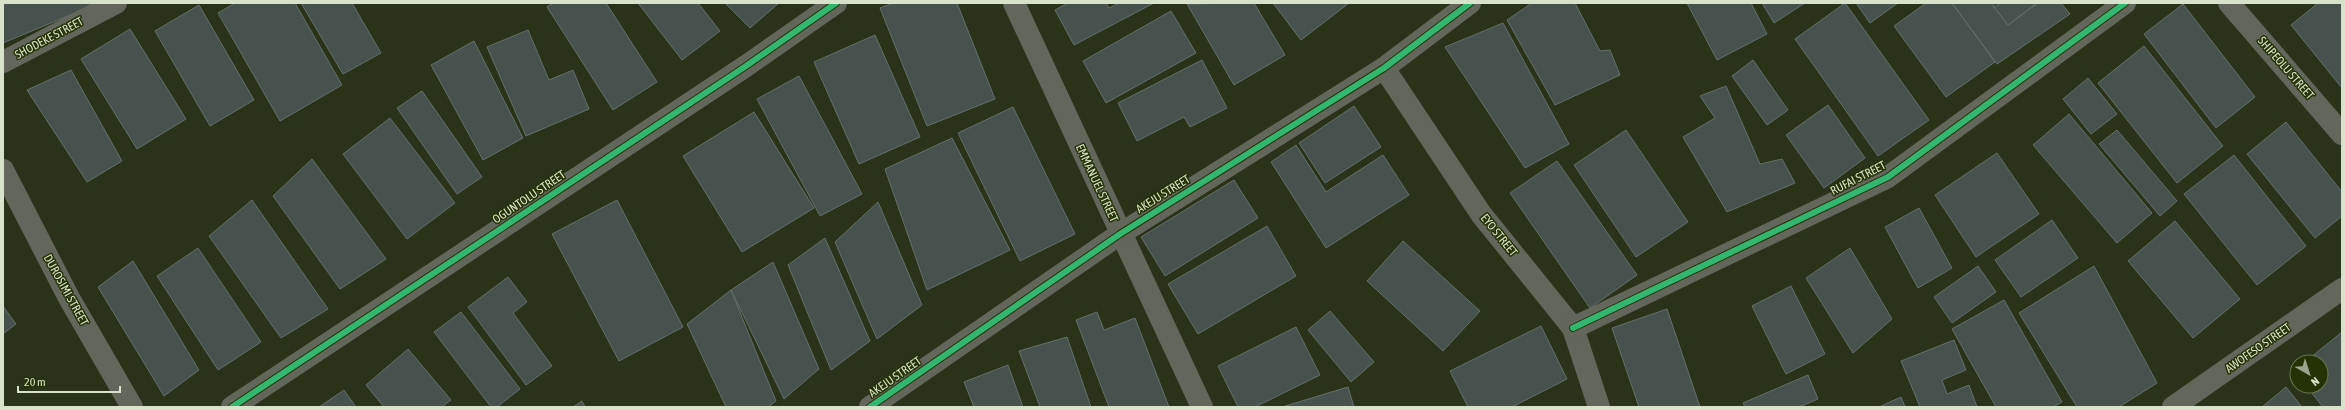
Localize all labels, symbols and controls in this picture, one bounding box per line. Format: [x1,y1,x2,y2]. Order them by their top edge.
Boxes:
street label: SHODEKE STREET [12,14,86,62]
street label: SHIPEOLU STREET [2255,34,2317,103]
street label: EMMANUEL STREET [1073,142,1121,225]
street label: RUFAI STREET [1828,158,1889,198]
street label: OGUNTOLU STREET [490,167,569,226]
street label: AKEJU STREET [1133,171,1193,216]
street label: EYO STREET [1478,211,1521,260]
street label: DUROSIMI STREET [41,252,92,329]
street label: AWOFESO STREET [2223,320,2294,376]
street label: AKEJU STREET [866,353,925,400]
north arrow [2289,354,2329,394]
scale bar [18,368,120,394]
text: 20 m [24,375,46,389]
text: N [2309,375,2322,388]

